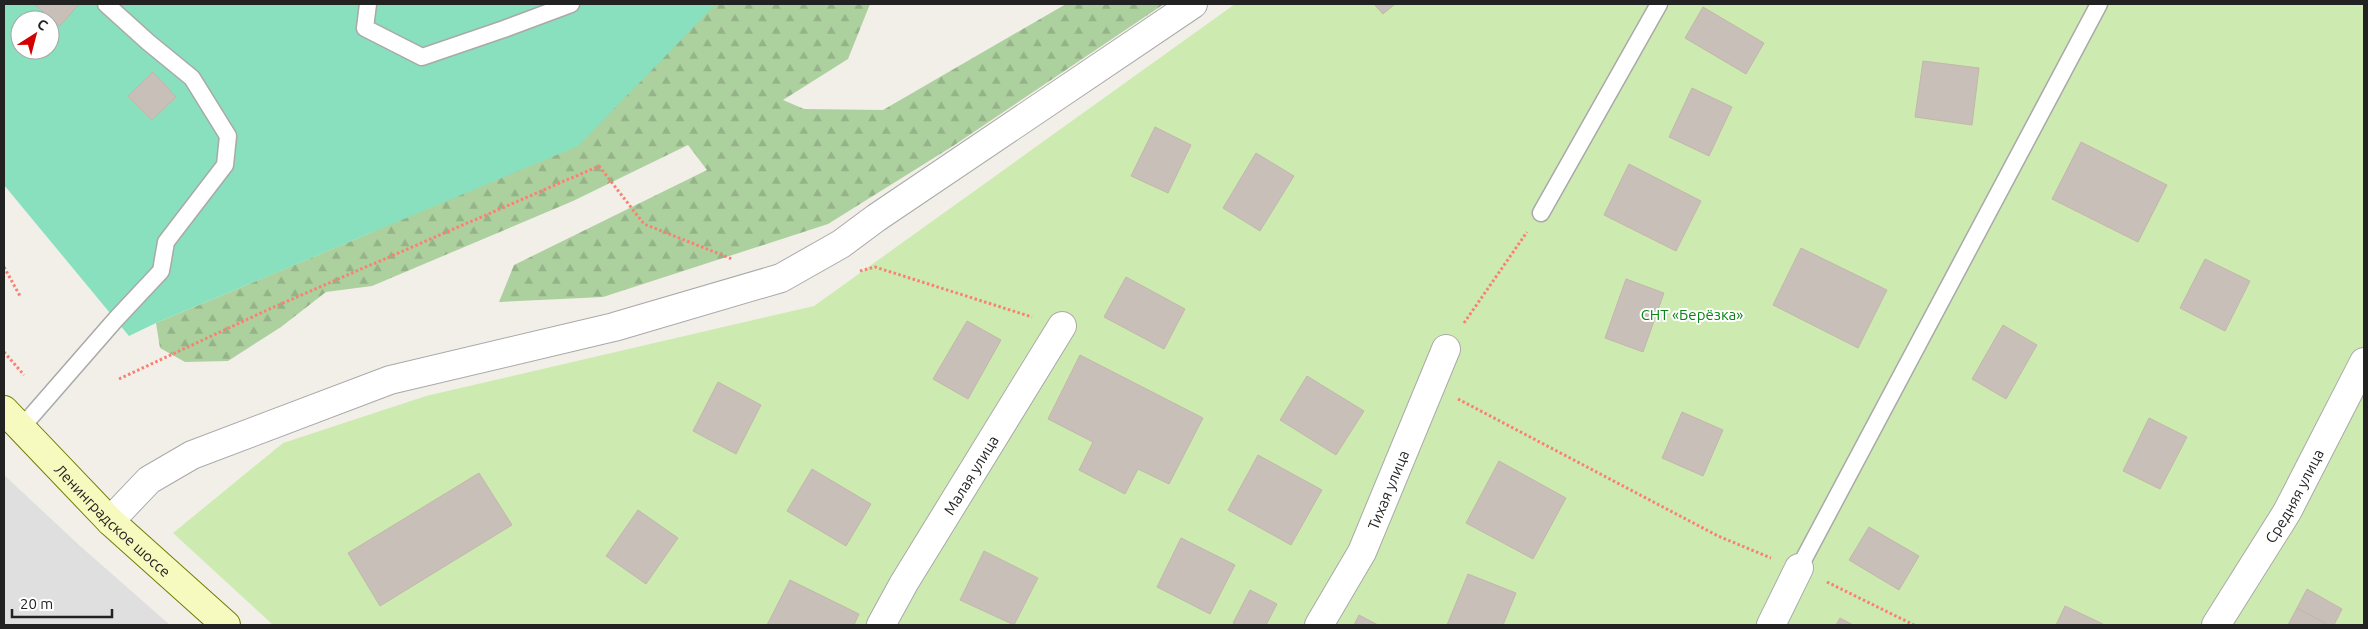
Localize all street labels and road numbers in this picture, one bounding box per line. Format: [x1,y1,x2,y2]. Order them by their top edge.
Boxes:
street label: Малая улица [940,432,1001,517]
street label: Средняя улица [2261,446,2326,546]
street label: Тихая улица [1364,448,1412,532]
street label: Ленинградское шоссе [52,460,174,580]

